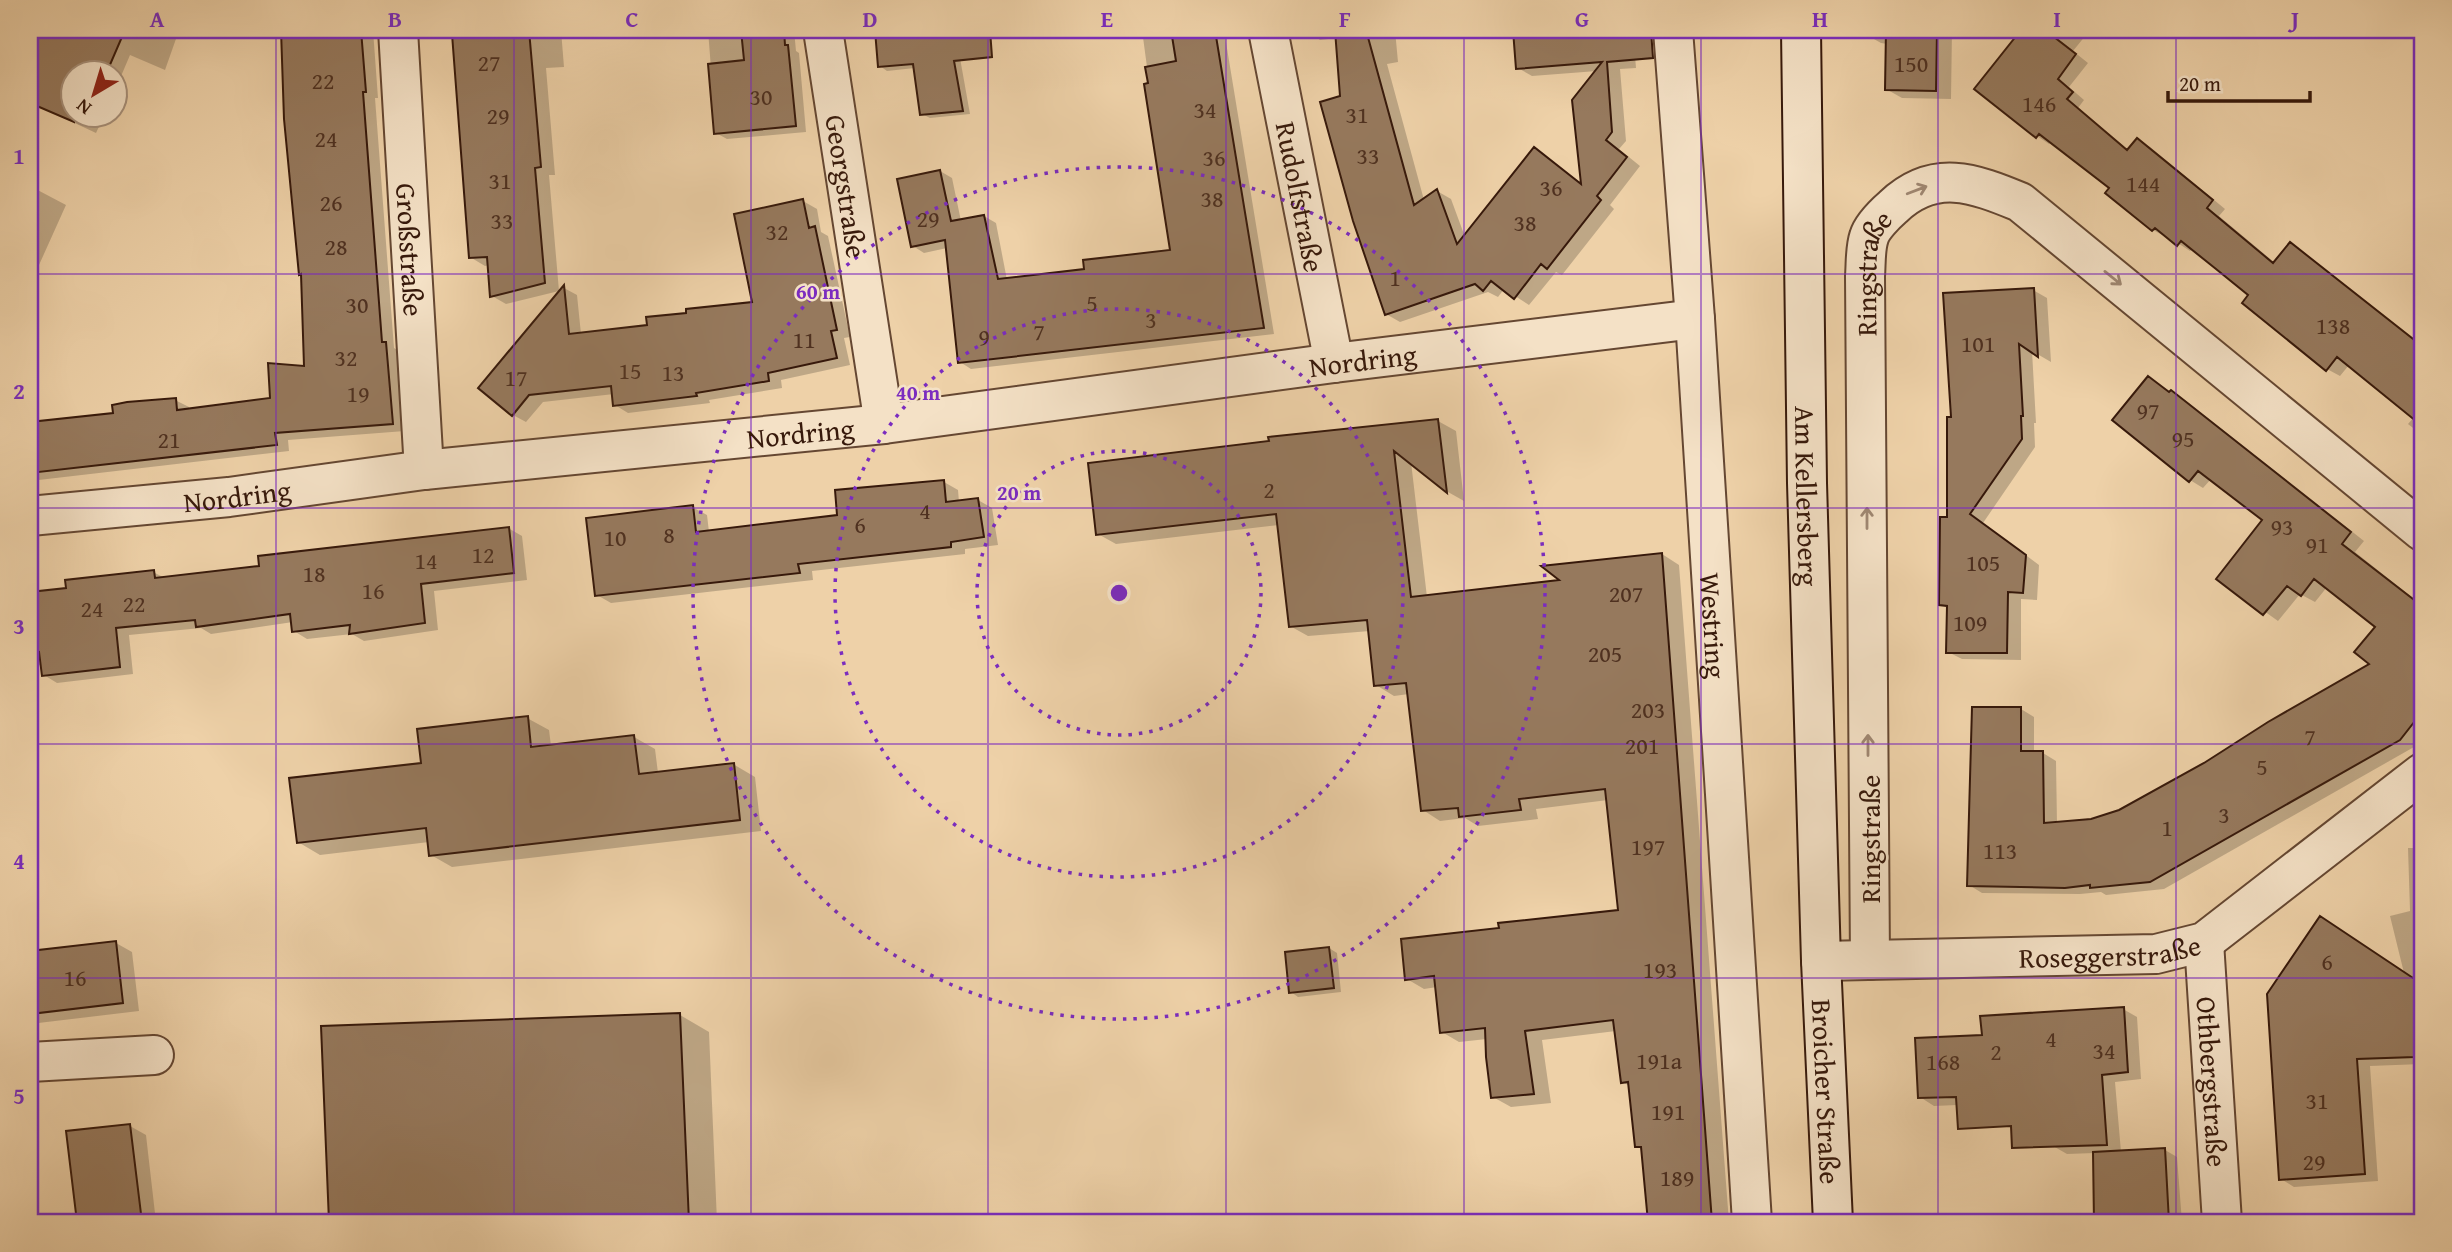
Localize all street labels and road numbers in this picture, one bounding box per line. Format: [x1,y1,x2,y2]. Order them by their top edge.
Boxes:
street label: Georgstraße [816,112,878,261]
street label: Rudolfstraße [1266,118,1336,276]
street label: Großstraße [387,182,435,317]
street label: Ringstraße [1844,200,1901,337]
street label: Nordring [1306,333,1419,387]
street label: Am Kellersberg [1785,405,1831,587]
street label: Nordring [745,407,856,458]
street label: Nordring [181,468,293,522]
street label: Westring [1691,571,1738,680]
street label: Ringstraße [1849,775,1890,903]
street label: Roseggerstraße [2018,923,2205,977]
street label: Othbergstraße [2187,995,2239,1168]
street label: Broicher Straße [1802,998,1852,1185]

